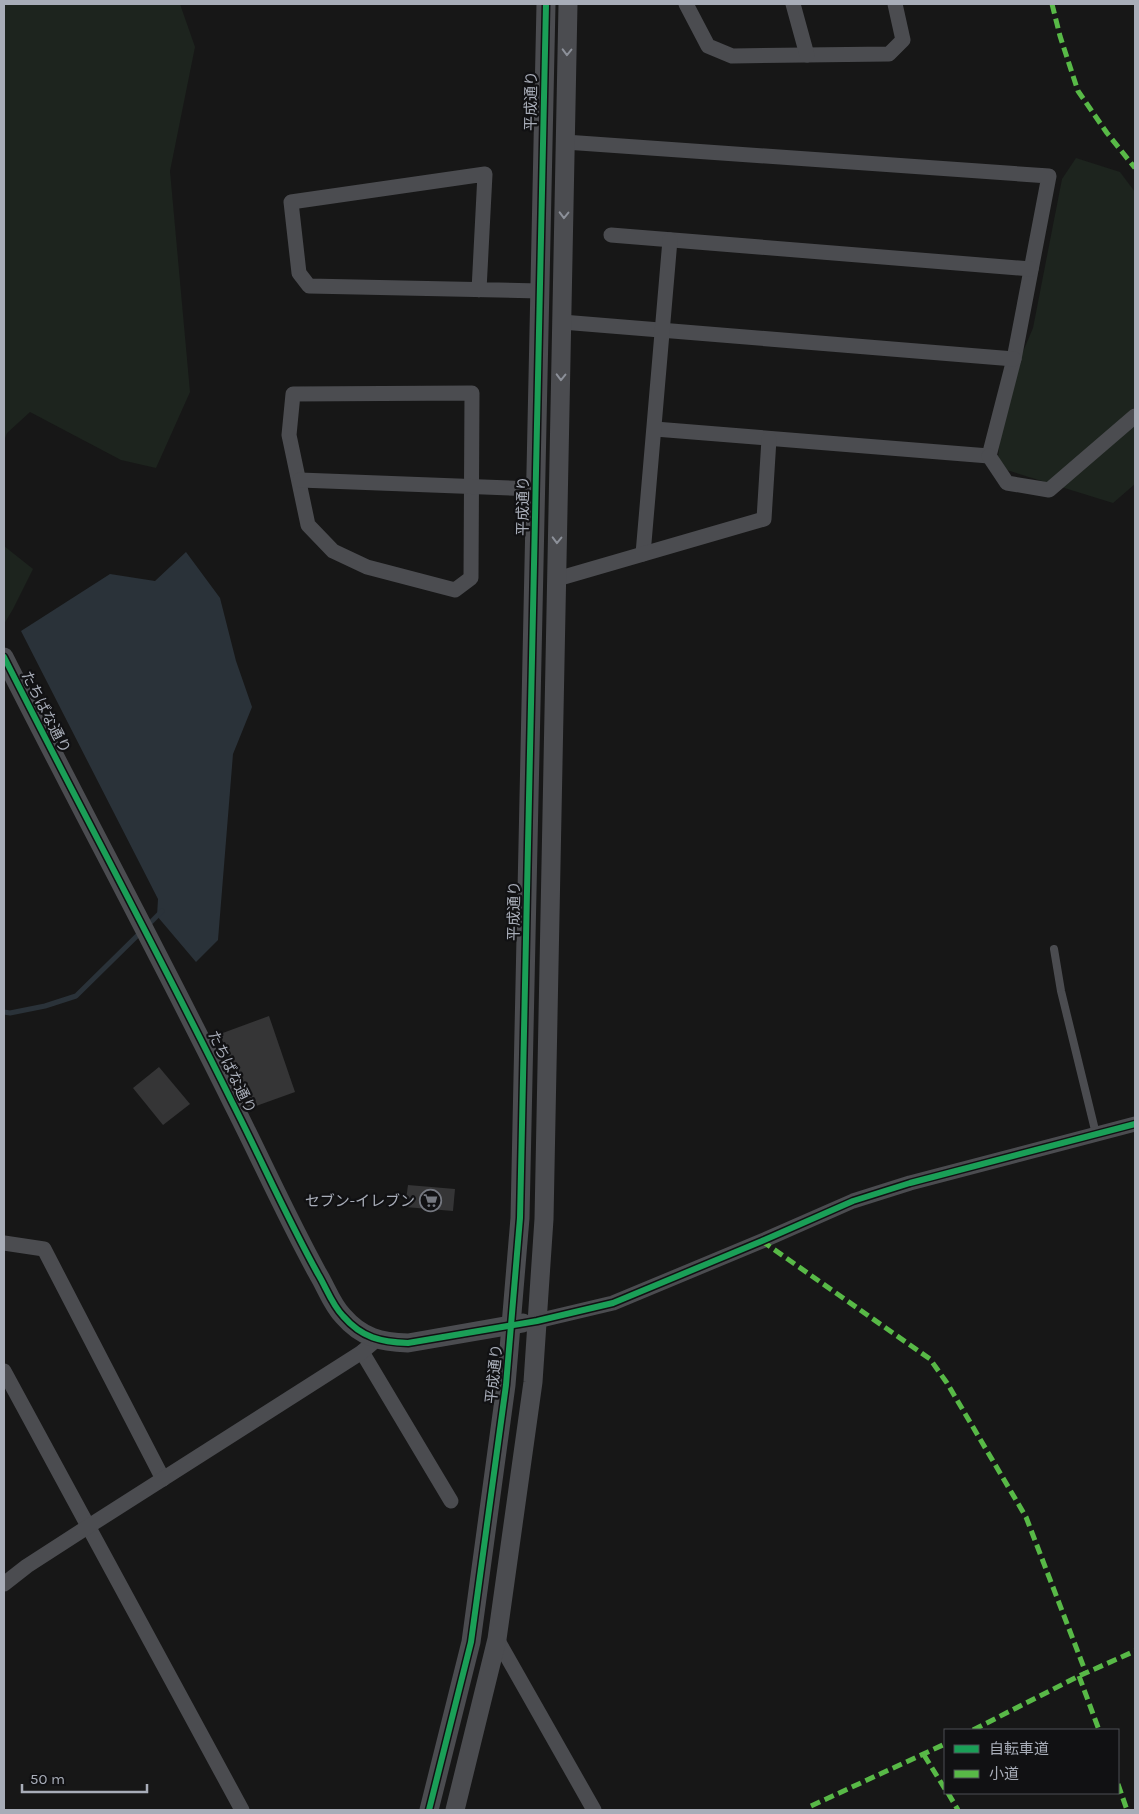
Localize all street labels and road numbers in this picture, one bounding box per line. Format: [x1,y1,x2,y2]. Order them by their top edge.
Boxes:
street label: 平成通り [521,71,541,131]
street label: 平成通り [513,476,533,536]
street label: たちばな通り [18,668,74,756]
street label: 平成通り [504,881,524,941]
street label: たちばな通り [204,1028,260,1116]
street label: 平成通り [482,1343,506,1405]

